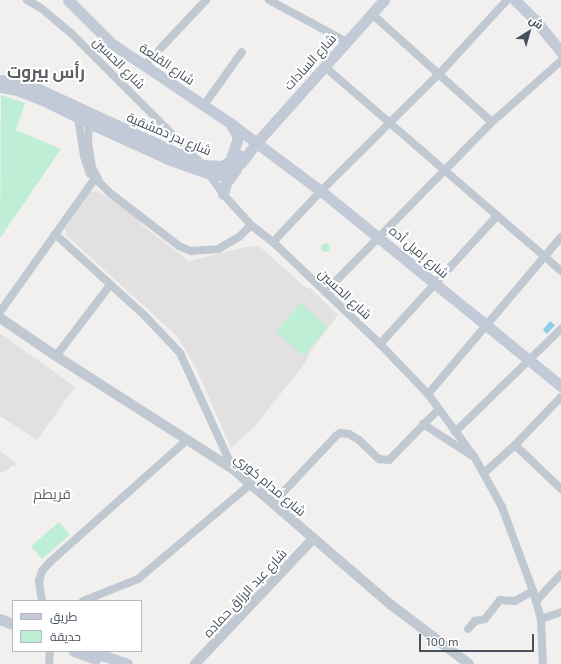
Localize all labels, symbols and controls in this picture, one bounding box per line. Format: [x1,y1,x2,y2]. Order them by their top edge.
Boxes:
north arrow [509,12,549,52]
text: ش [527,13,546,31]
street label: شارع السادات [281,31,339,93]
street label: شارع الحسين [90,34,148,92]
street label: شارع القلعة [136,40,198,88]
district label: رأس بيروت [7,62,85,82]
street label: شارع بدر دمشقية [124,109,214,159]
street label: شارع إميل أده [386,223,452,281]
street label: شارع الحسين [315,265,375,323]
street label: شارع مدام كوري [231,451,309,519]
district label: قريطم [33,486,71,502]
street label: شارع عبد الرزاق حماده [200,546,290,640]
legend [12,600,142,652]
text: طريق [50,609,77,623]
scale bar [421,626,536,652]
text: حديقة [50,629,81,643]
text: 100 m [426,634,458,648]

